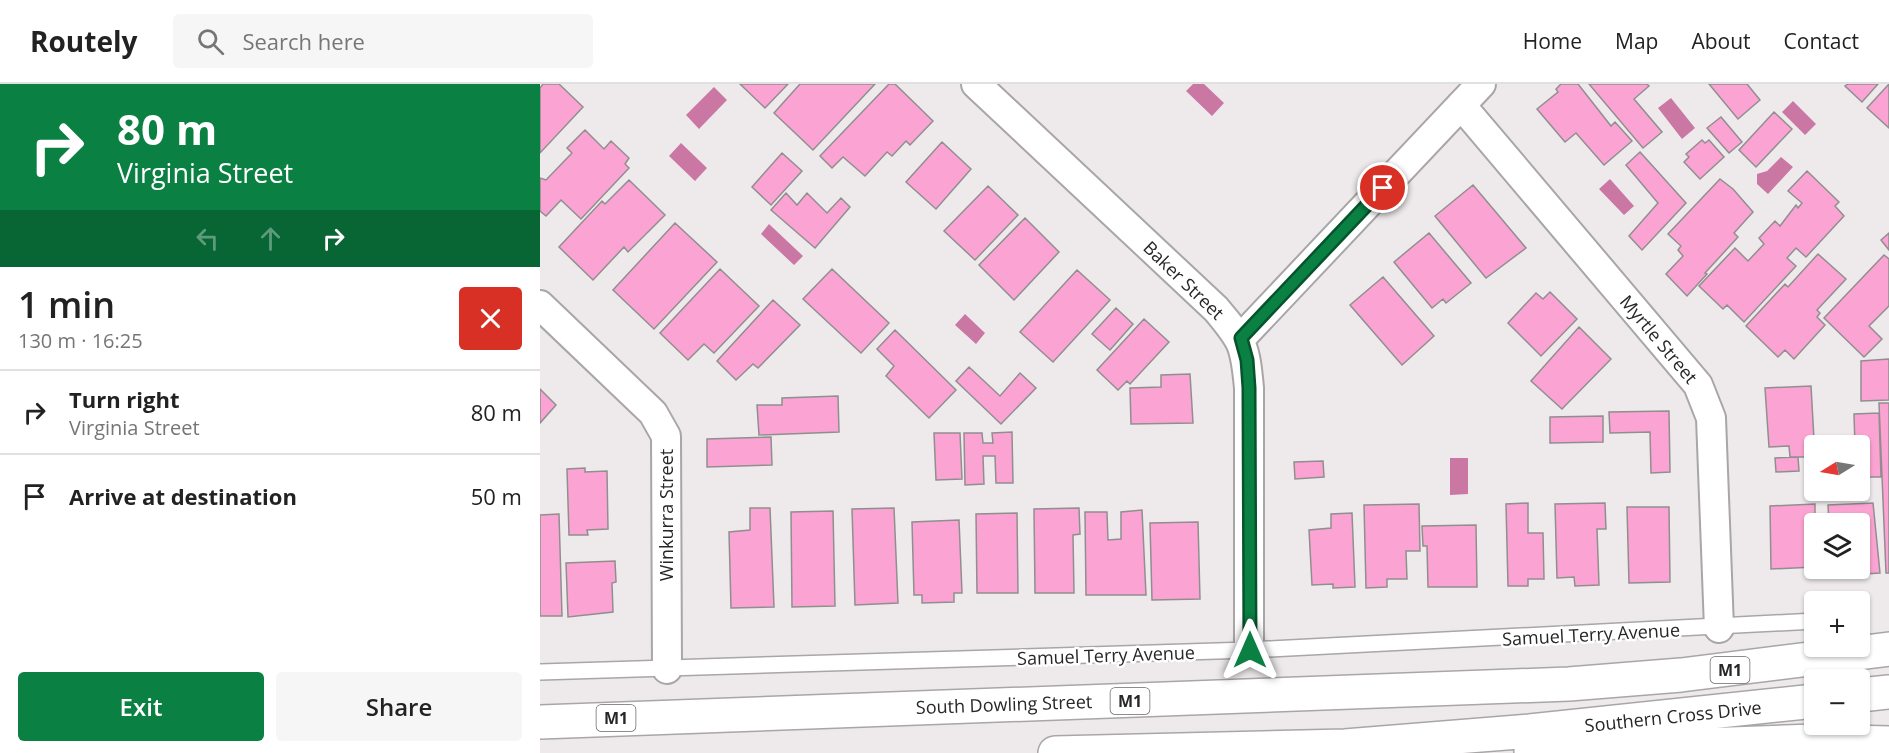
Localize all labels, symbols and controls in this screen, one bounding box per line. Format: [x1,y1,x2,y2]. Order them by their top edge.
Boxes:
search box [173,14,593,68]
text: Routely [30,22,137,60]
icon: search [194,25,227,58]
text: Search here [242,26,365,56]
text: Home [1523,27,1582,55]
text: Map [1615,27,1658,55]
text: About [1691,27,1751,55]
text: Contact [1784,27,1859,55]
text: 80 m [117,100,217,157]
icon: right [18,108,96,186]
text: Virginia Street [117,154,293,191]
pin [1357,162,1408,213]
icon: arrive [1366,171,1399,204]
icon: left [191,222,224,255]
icon: ahead [254,222,287,255]
icon: right [317,222,350,255]
street label: Baker Street [1138,235,1230,325]
text: 1 min [18,280,115,329]
button: close [459,287,522,350]
street label: Myrtle Street [1615,290,1703,388]
text: 130 m · 16:25 [18,327,143,354]
text: Turn right [69,384,180,414]
icon: right [18,396,51,429]
text: 80 m [471,397,522,427]
text: Virginia Street [69,414,200,441]
north arrow [1804,435,1870,501]
map controls [1804,435,1870,735]
street label: Winkurra Street [654,449,678,581]
icon: arrive [18,480,51,513]
text: Arrive at destination [69,481,297,511]
text: 50 m [471,481,522,511]
button: layers [1804,513,1870,579]
button: + [1804,591,1870,657]
street label: Samuel Terry Avenue [1501,617,1681,651]
position arrow [1218,618,1282,682]
street label: Samuel Terry Avenue [1017,640,1195,670]
road number: M1 [1710,657,1750,683]
button: − [1804,669,1870,735]
button: Exit [18,672,264,741]
button: Share [276,672,522,741]
road number: M1 [1110,688,1150,714]
street label: South Dowling Street [915,689,1093,719]
street label: Southern Cross Drive [1583,695,1763,737]
road number: M1 [596,705,636,731]

